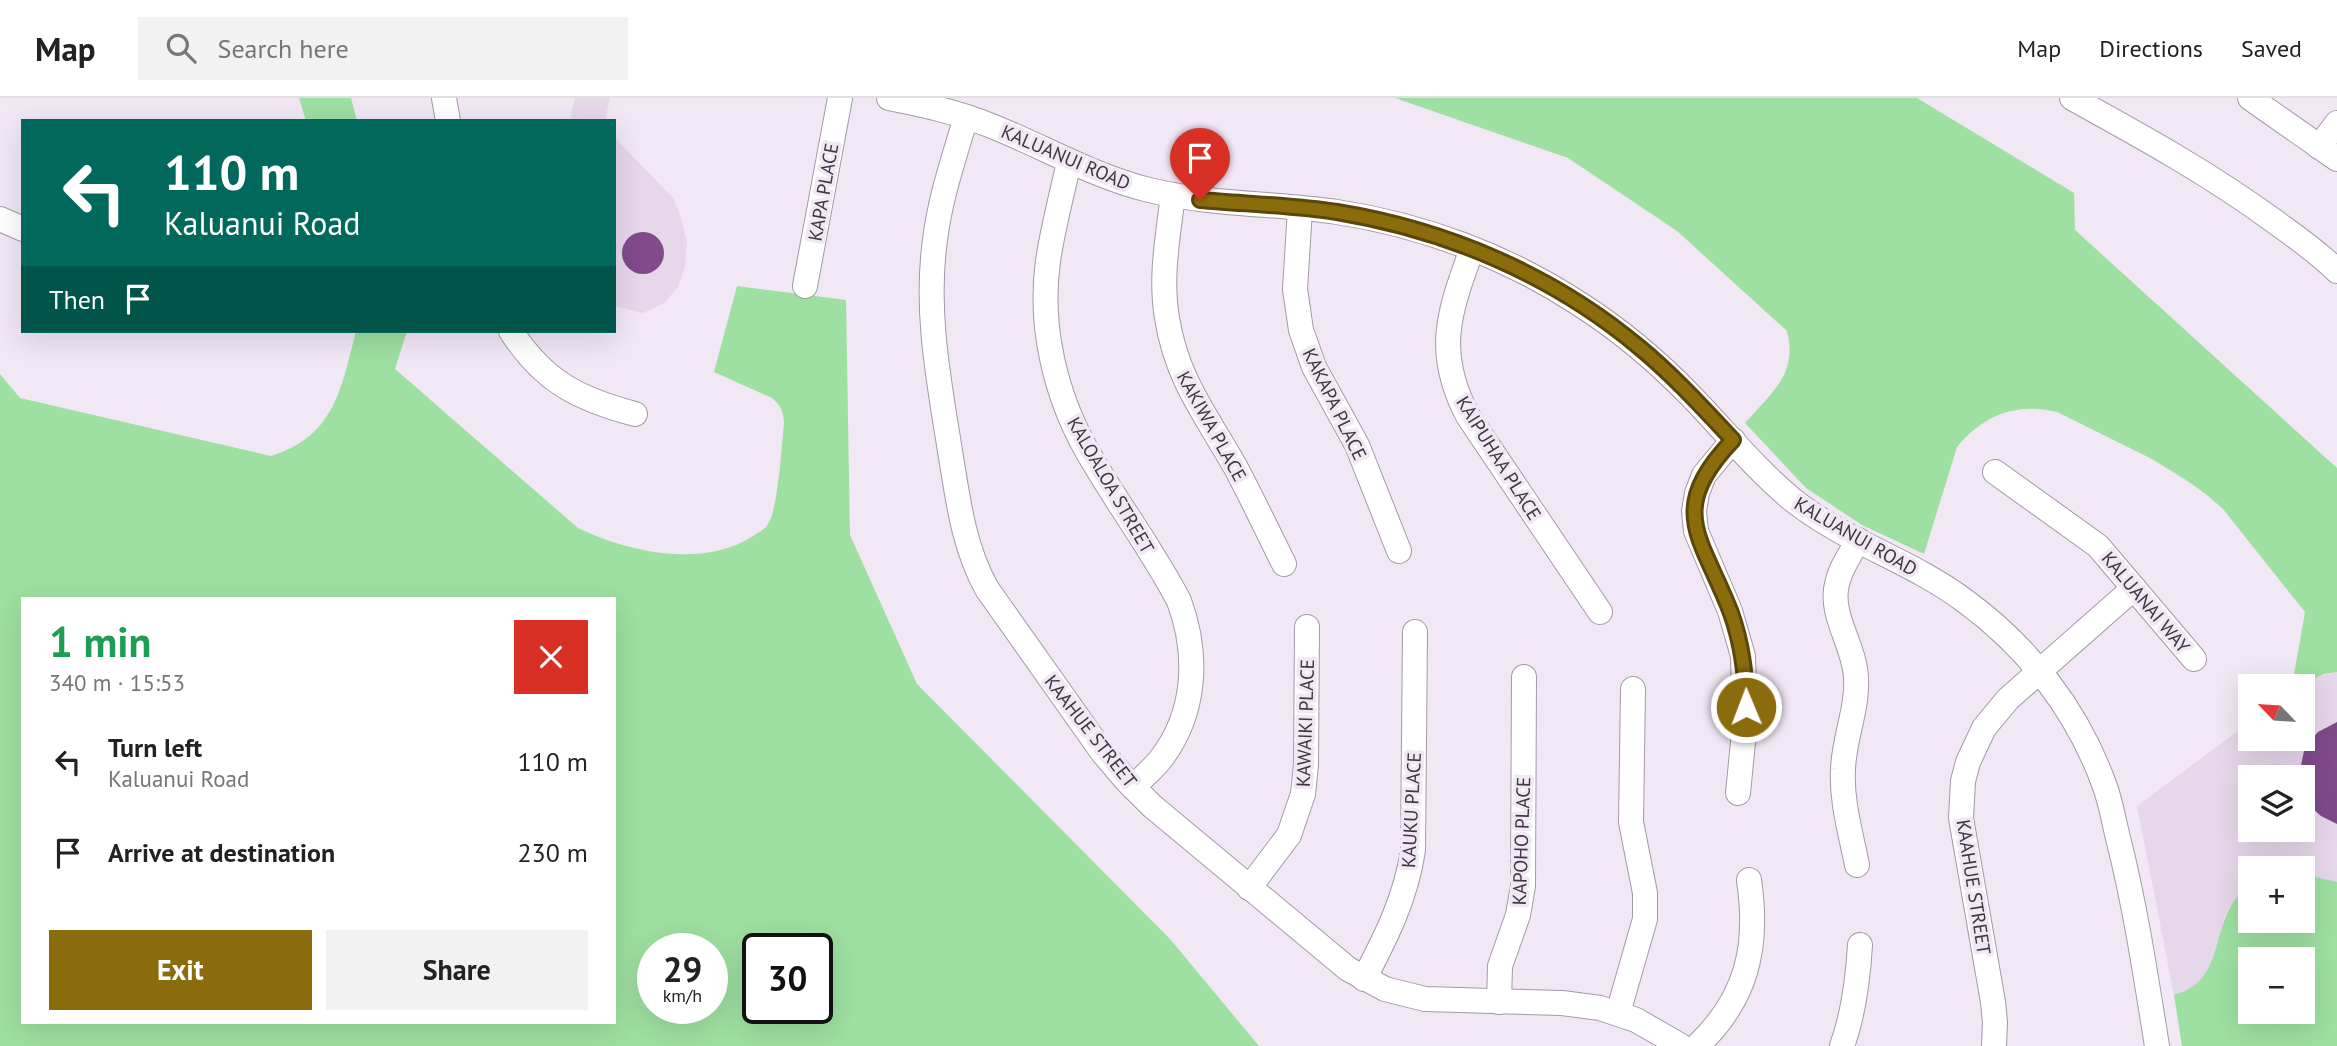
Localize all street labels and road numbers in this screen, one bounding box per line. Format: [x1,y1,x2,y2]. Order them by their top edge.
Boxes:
street label: KALUANUI ROAD [998,119,1134,195]
street label: KAPA PLACE [803,141,843,243]
street label: KAKAPA PLACE [1298,344,1372,464]
street label: KAKIWA PLACE [1172,367,1252,485]
street label: KAIPUHAA PLACE [1451,391,1547,525]
street label: KALOALOA STREET [1062,412,1160,558]
street label: KALUANUI ROAD [1790,491,1922,581]
street label: KALUANAI WAY [2097,546,2196,658]
street label: KAWAIKI PLACE [1291,659,1319,787]
street label: KAAHUE STREET [1040,670,1143,793]
street label: KAUKU PLACE [1396,752,1426,868]
street label: KAPOHO PLACE [1507,776,1535,906]
street label: KAAHUE STREET [1951,818,1997,957]

